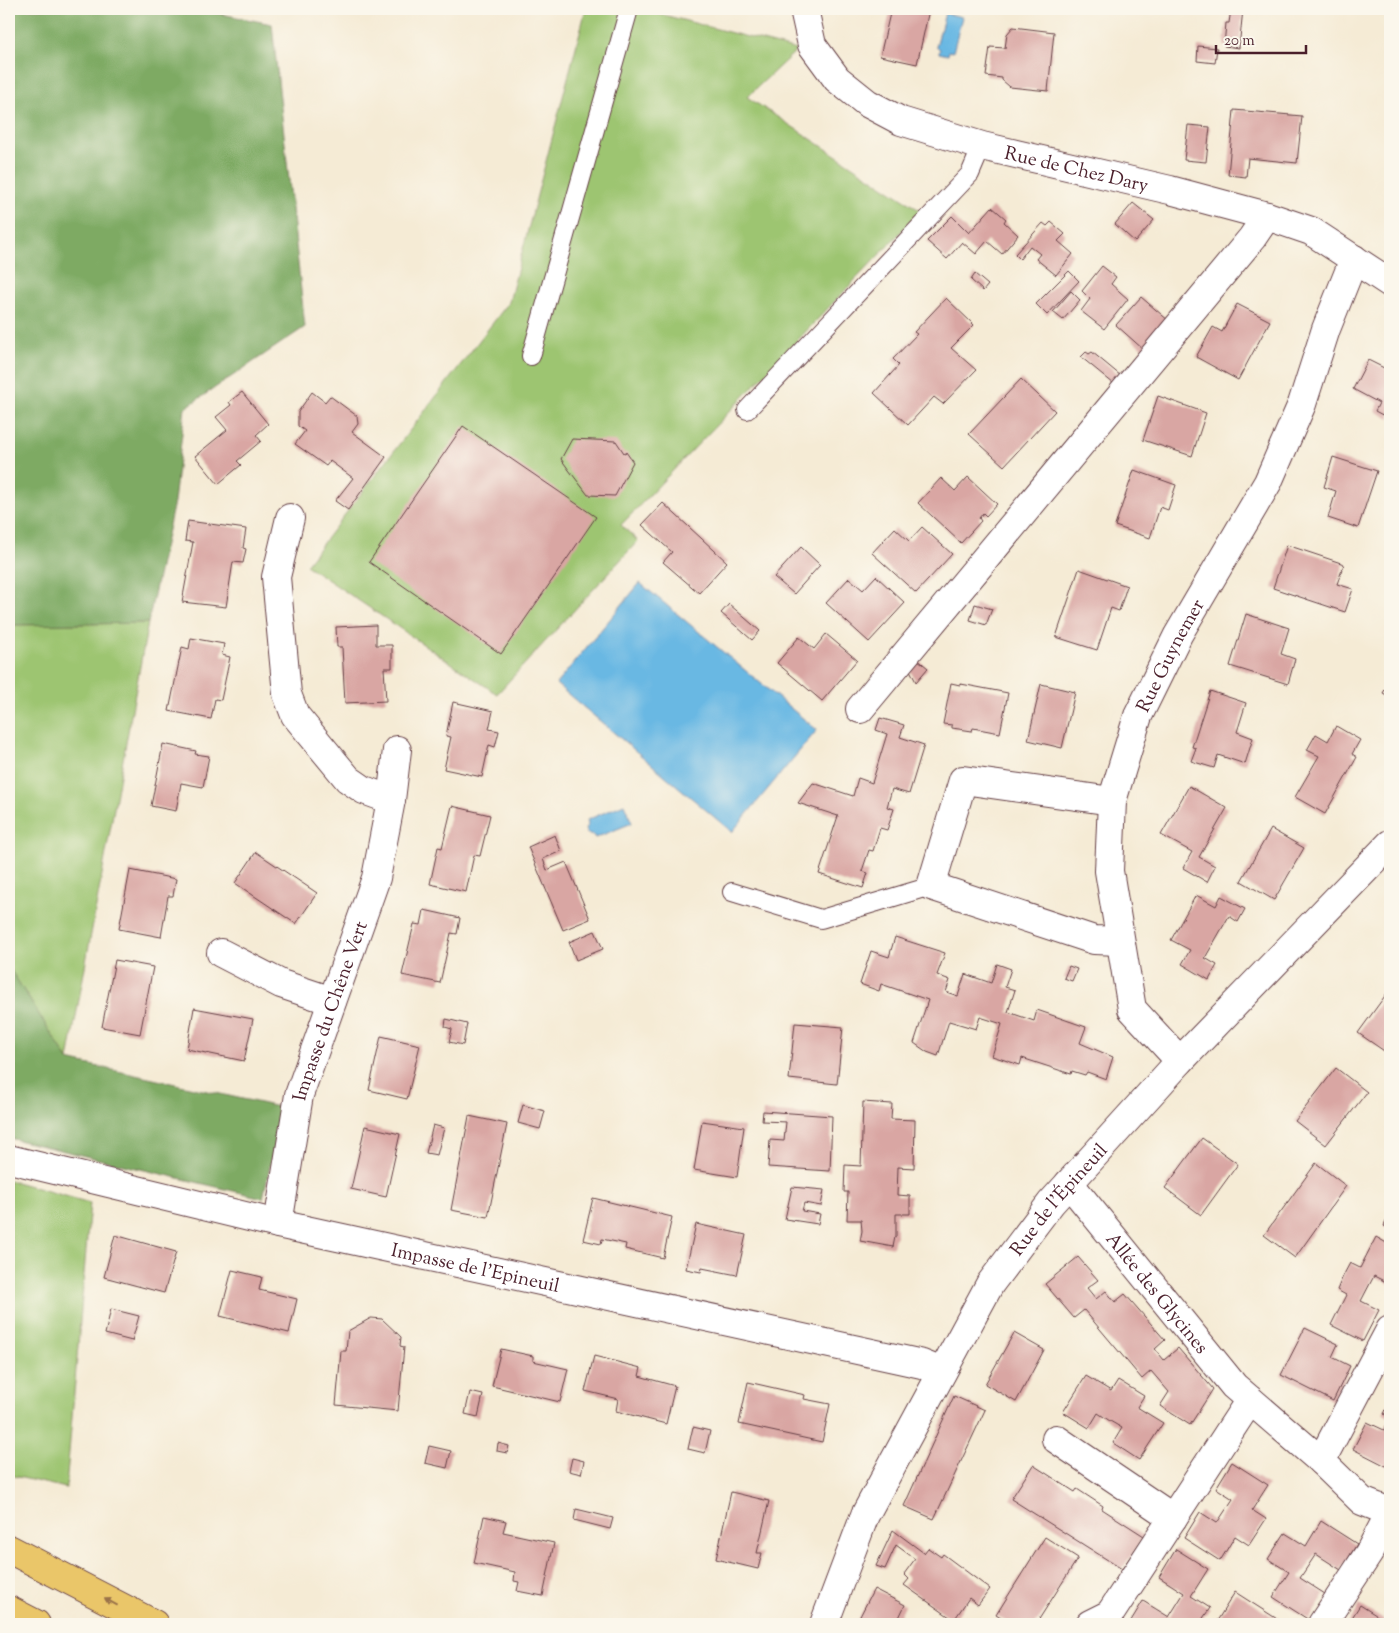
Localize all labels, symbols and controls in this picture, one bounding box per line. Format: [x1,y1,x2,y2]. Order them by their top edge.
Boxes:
scale bar [1216,22,1306,54]
text: 20 m [1224,31,1255,52]
street label: Rue de Chez Dary [1001,141,1151,201]
street label: Rue Guynemer [1131,595,1212,718]
street label: Impasse du Chêne Vert [287,917,376,1103]
street label: Rue de l'Épineuil [1005,1138,1115,1262]
street label: Allée des Glycines [1098,1227,1214,1361]
street label: Impasse de l'Epineuil [388,1238,562,1301]
one-way arrow [103,1598,118,1606]

